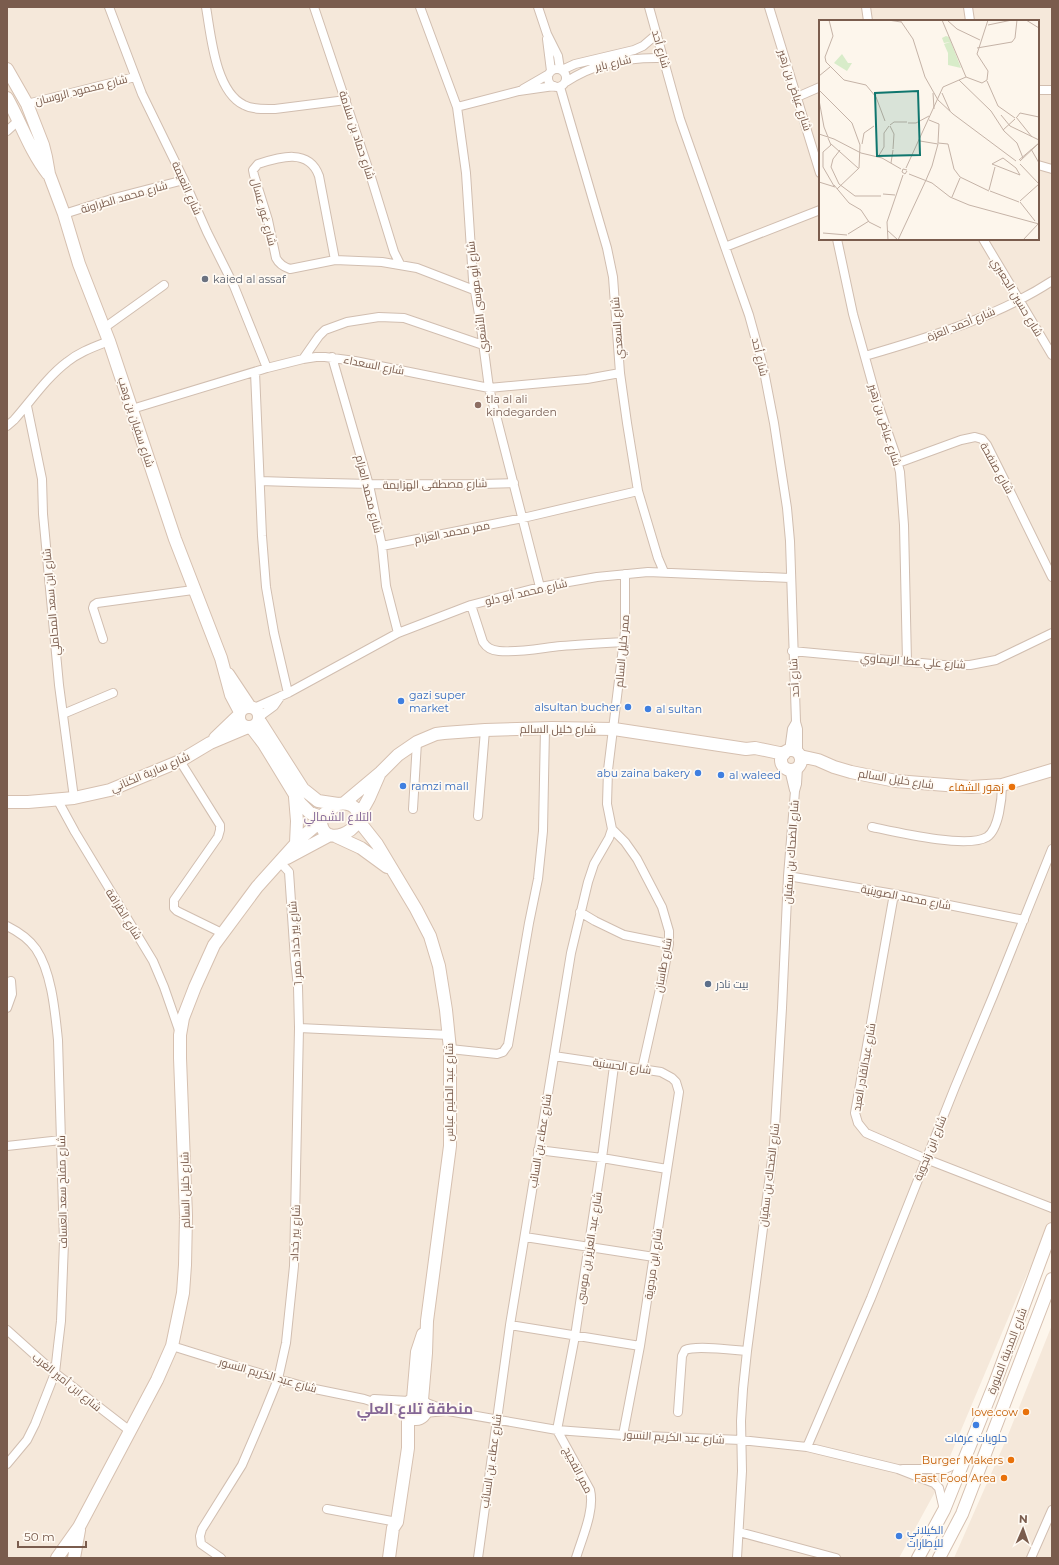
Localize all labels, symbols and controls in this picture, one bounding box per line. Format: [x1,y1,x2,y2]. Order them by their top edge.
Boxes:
inset map [819,20,1039,240]
street label: شارع أحد [648,28,673,70]
street label: شارع عياض بن زهير [774,47,815,133]
street label: شارع باير [593,52,633,75]
street label: شارع محمود الروسان [33,72,129,109]
street label: شارع حماد بن سلامة [335,89,378,181]
street label: شارع النعيمة [168,159,205,217]
street label: شارع غور عسال [247,177,280,248]
street label: شارع محمد الطراونة [79,178,169,217]
street label: شارع أبو موسى الأشعري [463,240,493,354]
street label: شارع حسين الجعبري [986,255,1046,340]
place label: kaied al assaf [213,272,287,286]
marker: kaied al assaf [200,274,210,284]
street label: شارع السعدي [608,296,628,360]
street label: شارع أحمد العزة [925,304,997,345]
street label: شارع أحد [748,336,771,378]
street label: شارع السعداء [342,352,406,379]
street label: شارع سفيان بن وهب [114,375,157,469]
street label: شارع عياض بن زهير [865,381,904,468]
place label: tla al ali kindegarden [486,392,557,419]
marker: tla al ali kindegarden [473,400,483,410]
street label: شارع صنفحة [976,440,1017,497]
street label: شارع محمد العزام [352,453,385,535]
street label: شارع مصطفى الهزايمة [383,476,487,493]
street label: ممر محمد العزام [413,518,491,547]
street label: شارع ابن سعد المحاملي [39,548,65,656]
street label: شارع محمد أبو دلو [484,576,569,609]
street label: ممر خليل السالم [612,614,633,688]
street label: شارع علي عطا الريماوي [860,650,966,674]
street label: شارع أحد [786,658,803,698]
place label: gazi super market [409,688,466,715]
marker: gazi super market [396,696,406,706]
place label: alsultan bucher [534,700,620,714]
marker: alsultan bucher [623,702,633,712]
place label: al sultan [656,702,702,716]
marker: al sultan [643,704,653,714]
street label: شارع خليل السالم [520,722,596,737]
street label: شارع سارية الكناني [108,749,193,797]
place label: abu zaina bakery [597,766,690,780]
street label: شارع خليل السالم [857,766,935,793]
marker: abu zaina bakery [693,768,703,778]
place label: al waleed [729,768,781,782]
marker: al waleed [716,770,726,780]
place label: ramzi mall [411,779,469,793]
place label: زهور الشفاء [949,780,1004,794]
marker: ramzi mall [398,781,408,791]
marker: زهور الشفاء [1007,782,1017,792]
street label: شارع الضحاك بن سفيان [780,799,803,905]
district label: التلاع الشمالي [304,809,372,827]
street label: شارع محمد الصوينية [860,881,952,914]
street label: شارع الظرافة [102,886,145,943]
street label: شارع بير خداد ممر 1 [285,900,306,986]
street label: شارع طاسان [651,937,676,994]
place label: بيت نادر [715,977,748,991]
marker: بيت نادر [703,979,713,989]
street label: شارع عبدالقادر العبد [849,1022,880,1112]
street label: شارع عبد الحليم عباس [442,1043,457,1141]
street label: شارع الحسنية [592,1055,652,1078]
street label: شارع عطاء بن السائب [526,1093,555,1189]
street label: شارع ابن زنجوية [911,1113,950,1183]
street label: شارع الضحاك بن سفيان [756,1122,783,1228]
street label: شارع مفلح سعد العساف [54,1135,71,1249]
street label: شارع خليل السالم [177,1152,194,1228]
street label: شارع عبد العزيز بن موسى [573,1191,606,1305]
street label: شارع بير خداد [287,1204,304,1262]
street label: شارع ابن مردوية [641,1228,666,1301]
street label: شارع المدينة المنورة [984,1306,1031,1396]
street label: شارع ابن أمير الغرب [29,1350,104,1415]
street label: شارع عبد الكريم النسور [216,1354,319,1397]
district label: منطقة تلاع العلي [357,1399,473,1421]
place label: love.cow [971,1405,1018,1419]
marker: love.cow [1021,1407,1031,1417]
street label: شارع عطاء بن السائب [477,1413,506,1509]
marker: حلويات عرفات [971,1420,981,1430]
street label: شارع عبد الكريم النسور [622,1427,725,1448]
place label: حلويات عرفات [945,1431,1007,1445]
street label: ممر الفجيج [559,1444,596,1496]
place label: Burger Makers [922,1453,1004,1467]
marker: Burger Makers [1006,1455,1016,1465]
place label: Fast Food Area [914,1471,996,1485]
marker: Fast Food Area [999,1473,1009,1483]
north arrow [1003,1509,1043,1549]
text: N [1019,1512,1028,1526]
scale bar [18,1523,86,1549]
place label: الكيلاني للإطارات [907,1523,944,1550]
text: 50 m [24,1529,55,1544]
marker: الكيلاني للإطارات [894,1531,904,1541]

